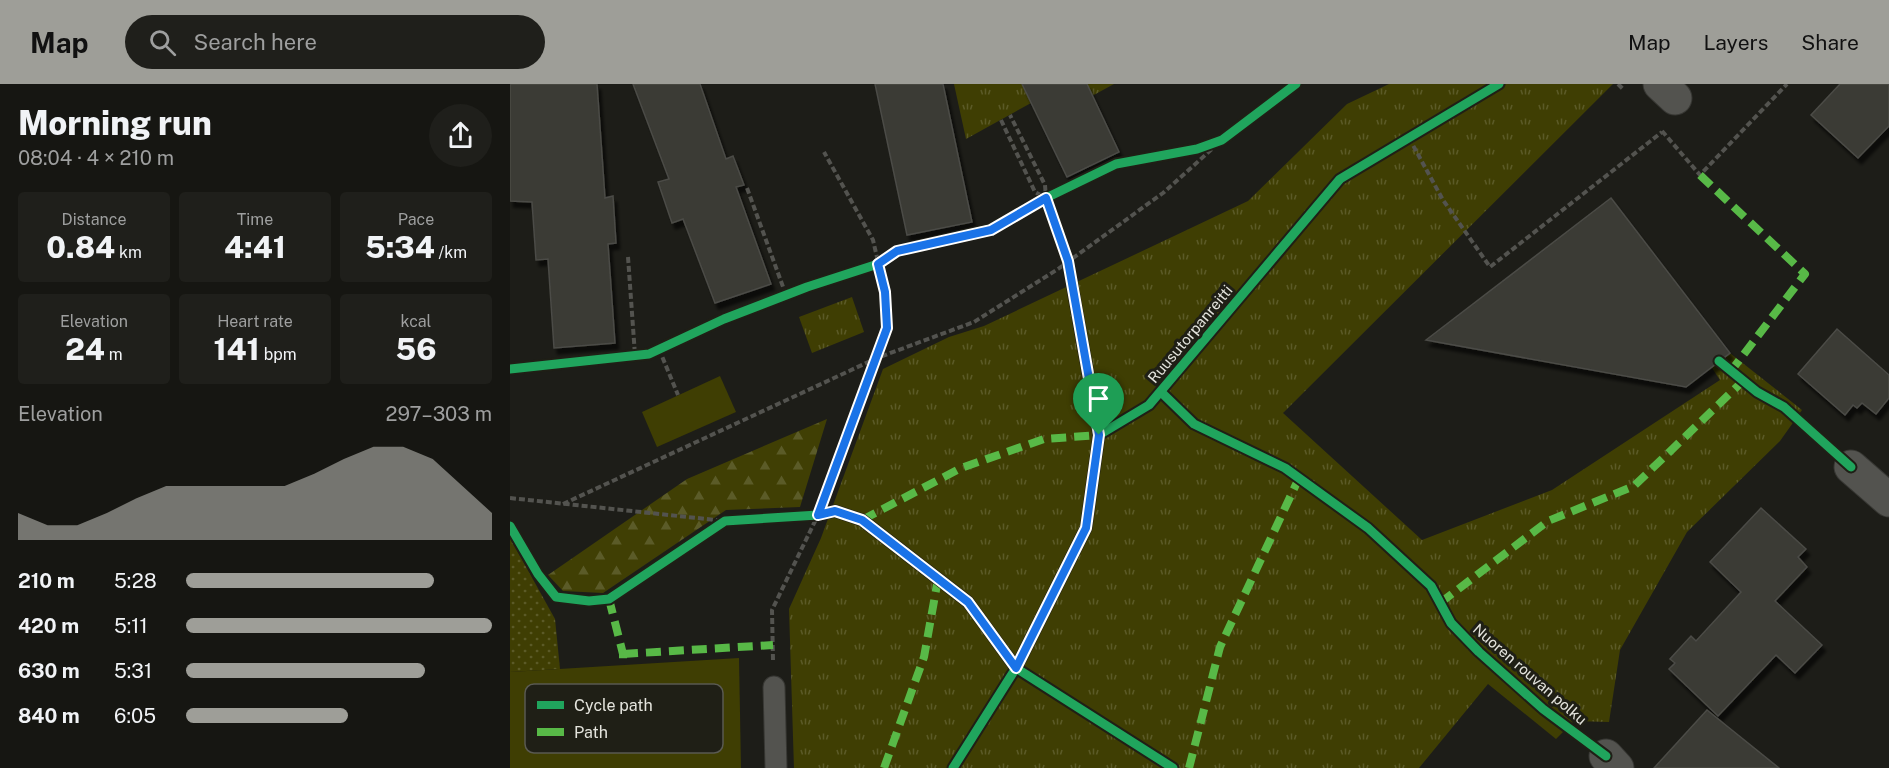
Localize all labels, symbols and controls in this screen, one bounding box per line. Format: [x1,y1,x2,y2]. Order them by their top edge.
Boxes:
search box [125,15,545,69]
text: Map [30,26,89,59]
icon: search [146,26,179,59]
text: Search here [194,29,317,55]
text: Map [1628,30,1671,55]
text: Layers [1704,30,1768,55]
text: Share [1801,30,1859,55]
text: Morning run [18,104,212,142]
button: share [429,104,492,167]
text: 08:04 · 4 × 210 m [18,146,174,170]
text: Distance [62,210,126,229]
text: Time [237,210,273,229]
text: Pace [398,210,434,229]
text: 0.84 [46,229,115,265]
text: 4:41 [224,229,286,265]
text: 5:34 [365,229,435,265]
text: km [115,243,142,262]
text: /km [435,243,467,262]
street label: Ruusutorpanreitti [1144,282,1236,386]
text: Elevation [60,312,128,331]
text: Heart rate [217,312,293,331]
text: kcal [401,312,431,331]
text: 24 [65,331,105,367]
text: 141 [213,331,260,367]
text: 56 [395,331,437,367]
text: m [105,345,123,364]
text: bpm [260,345,297,364]
pin [1073,373,1124,435]
icon: arrive [1082,382,1115,415]
text: Elevation [18,402,103,426]
text: 297–303 m [386,402,492,426]
text: 210 m [18,569,75,593]
text: 5:28 [114,569,157,593]
text: 420 m [18,614,79,638]
text: 5:11 [114,614,148,638]
street label: Nuoren rouvan polku [1470,620,1590,728]
text: 630 m [18,659,80,683]
text: 5:31 [114,659,152,683]
legend [525,684,723,753]
text: Cycle path [574,696,653,715]
text: 840 m [18,704,80,728]
text: 6:05 [114,704,156,728]
text: Path [574,723,608,742]

